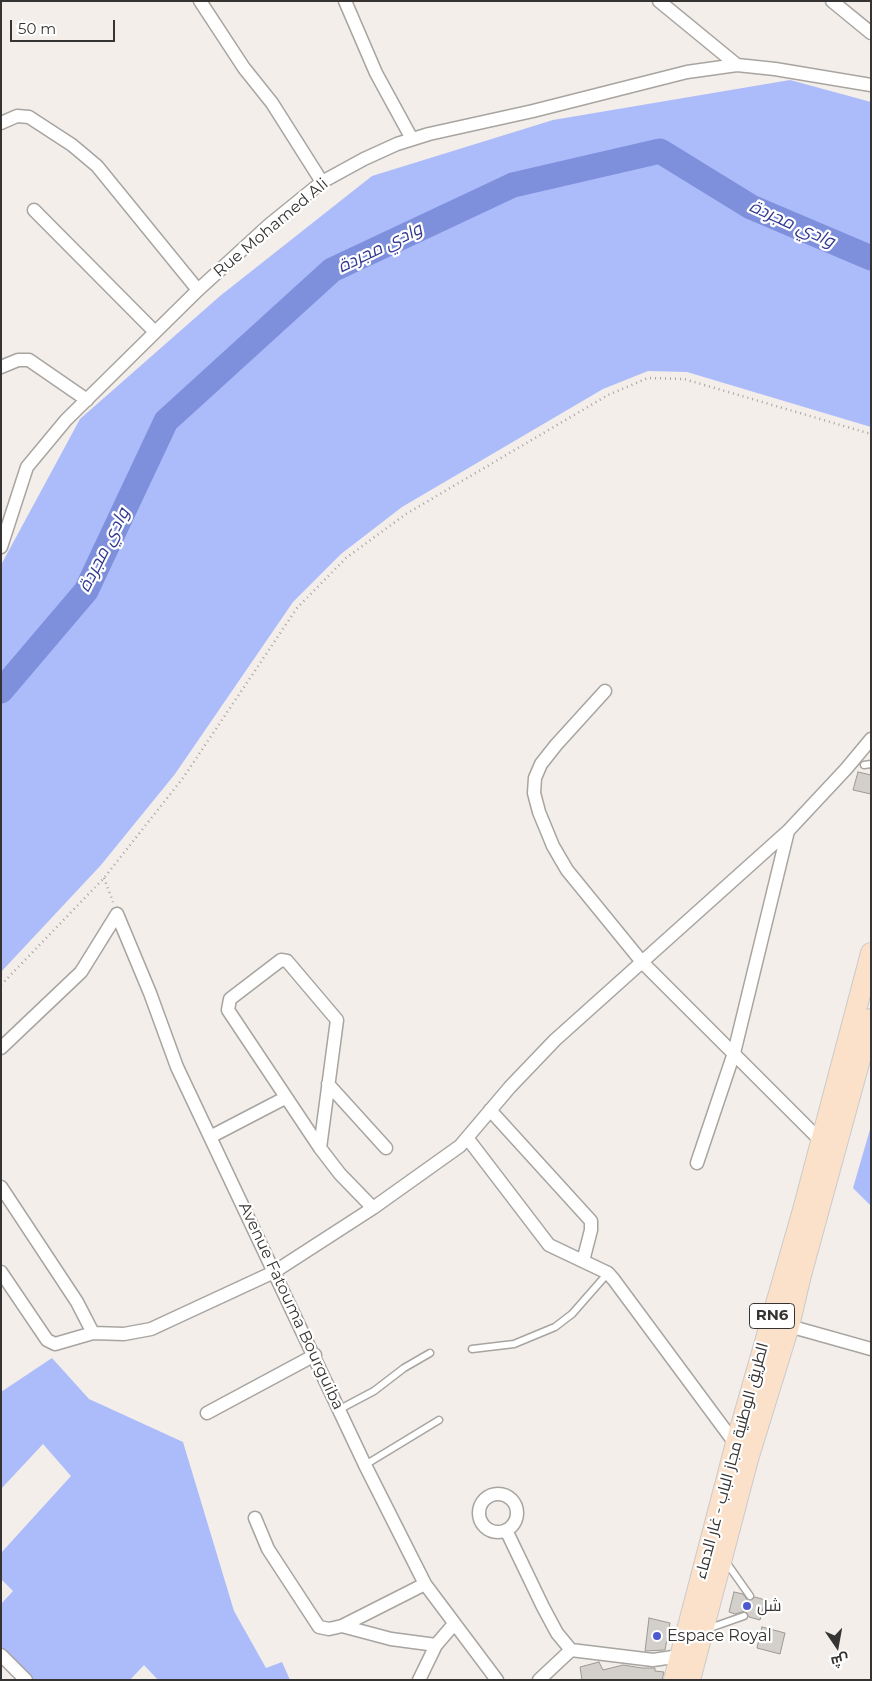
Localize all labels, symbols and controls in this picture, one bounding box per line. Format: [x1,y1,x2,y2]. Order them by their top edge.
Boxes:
scale bar [12,10,118,42]
text: 50 m [18,19,56,38]
street label: Rue Mohamed Ali [210,175,332,281]
water label: وادي مجردة [746,196,838,252]
water label: وادي مجردة [334,218,426,278]
water label: وادي مجردة [74,504,134,596]
street label: Avenue Fatouma Bourguiba [234,1199,348,1413]
road number: RN6 [750,1304,794,1328]
street label: الطريق الوطنية مجاز الباب - غار الدماء [691,1341,773,1581]
place label: شل [757,1596,781,1616]
marker: شل [741,1600,753,1612]
north arrow [812,1621,862,1671]
place label: Espace Royal [667,1626,772,1646]
marker: Espace Royal [651,1630,663,1642]
text: ش [829,1650,851,1671]

